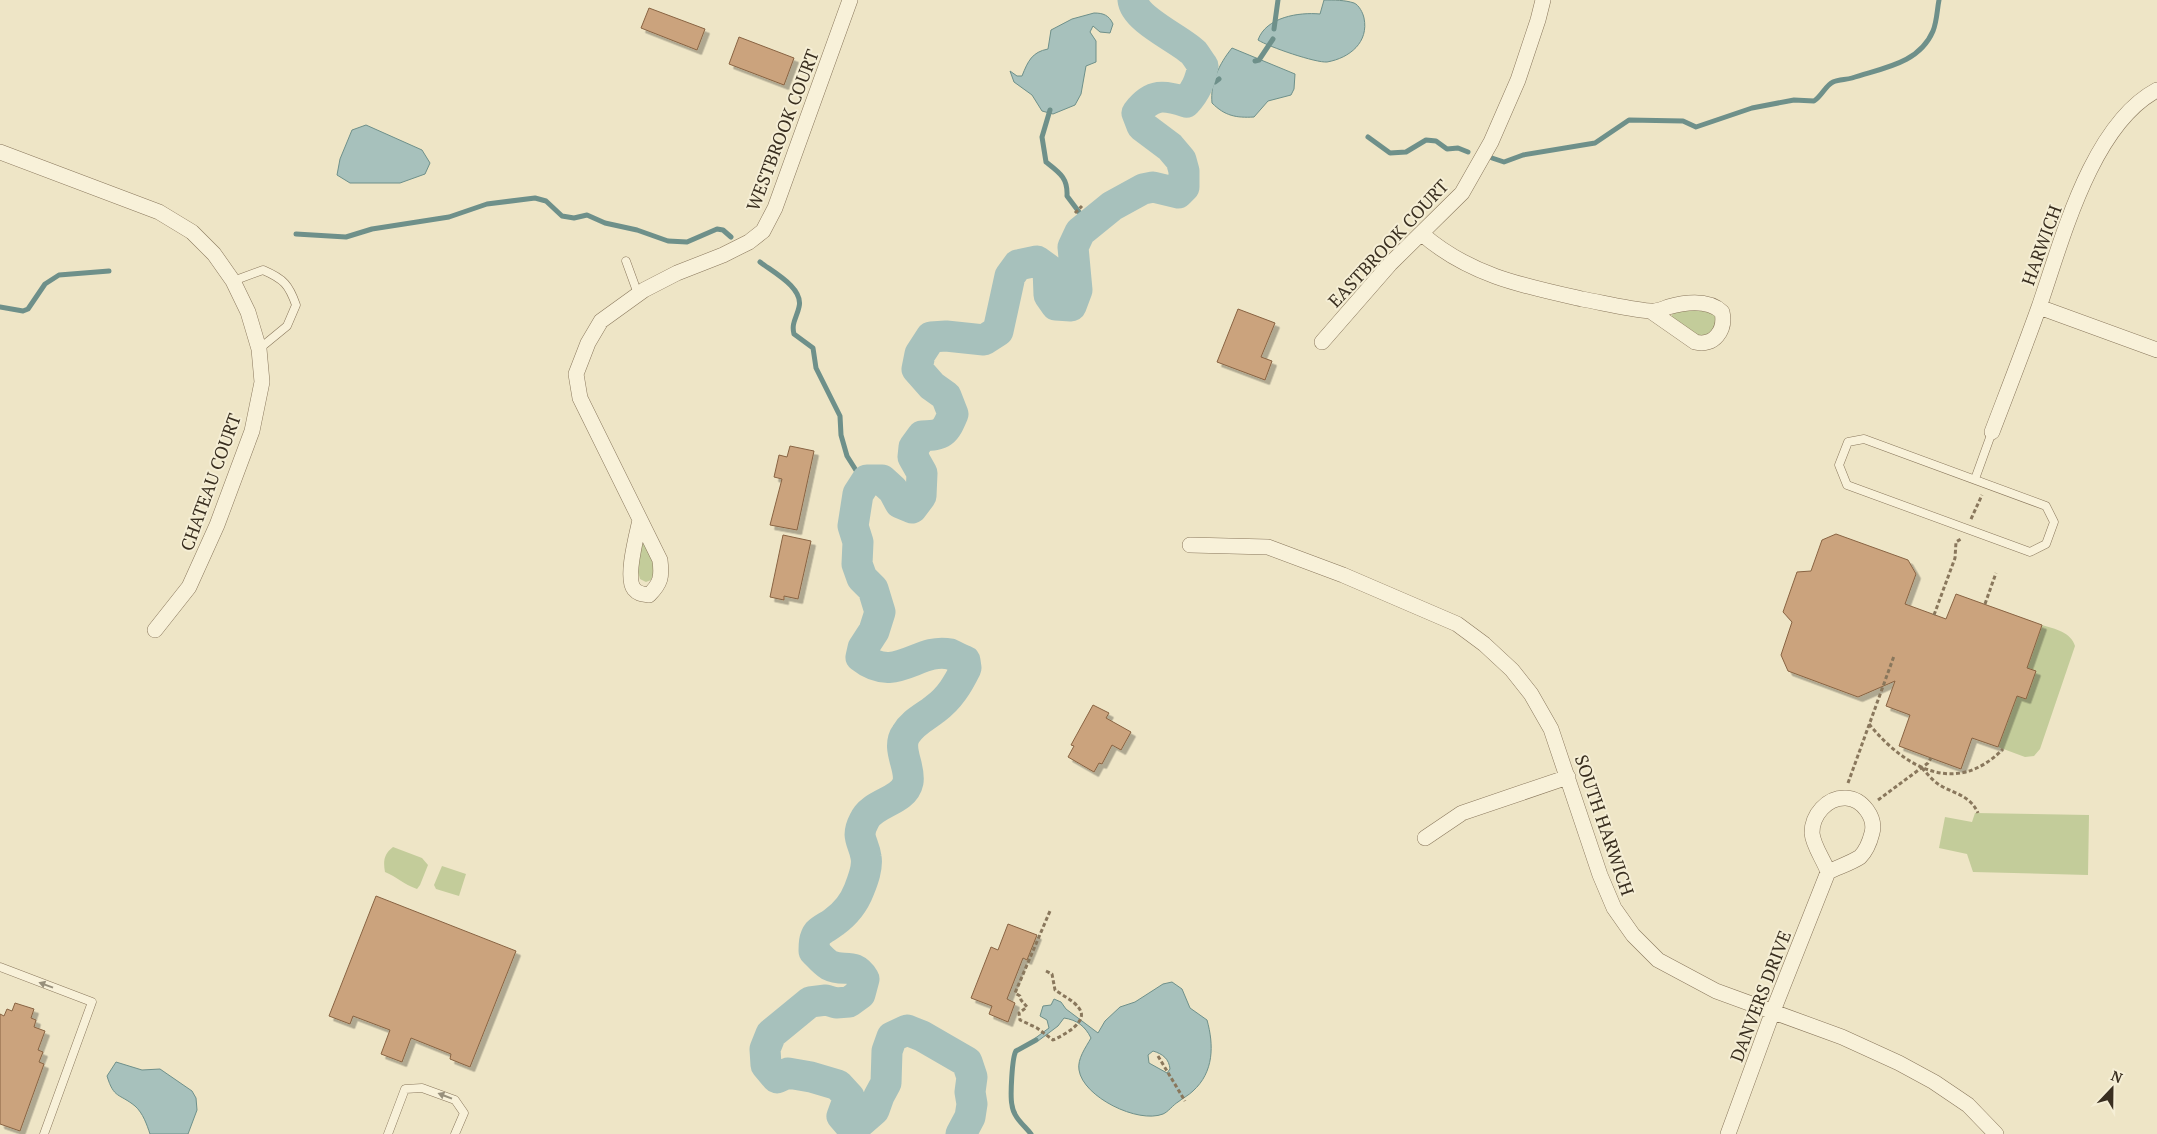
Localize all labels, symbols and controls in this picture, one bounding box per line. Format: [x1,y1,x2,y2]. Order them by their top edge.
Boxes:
street label: WESTBROOK COURT [740,46,824,214]
street label: EASTBROOK COURT [1322,174,1454,312]
street label: HARWICH [2015,202,2067,288]
street label: CHATEAU COURT [174,410,246,554]
street label: SOUTH HARWICH [1570,751,1640,899]
street label: DANVERS DRIVE [1724,927,1796,1065]
one-way arrow [39,980,53,988]
north arrow [2087,1064,2137,1114]
text: N [2109,1066,2126,1087]
one-way arrow [437,1092,452,1100]

